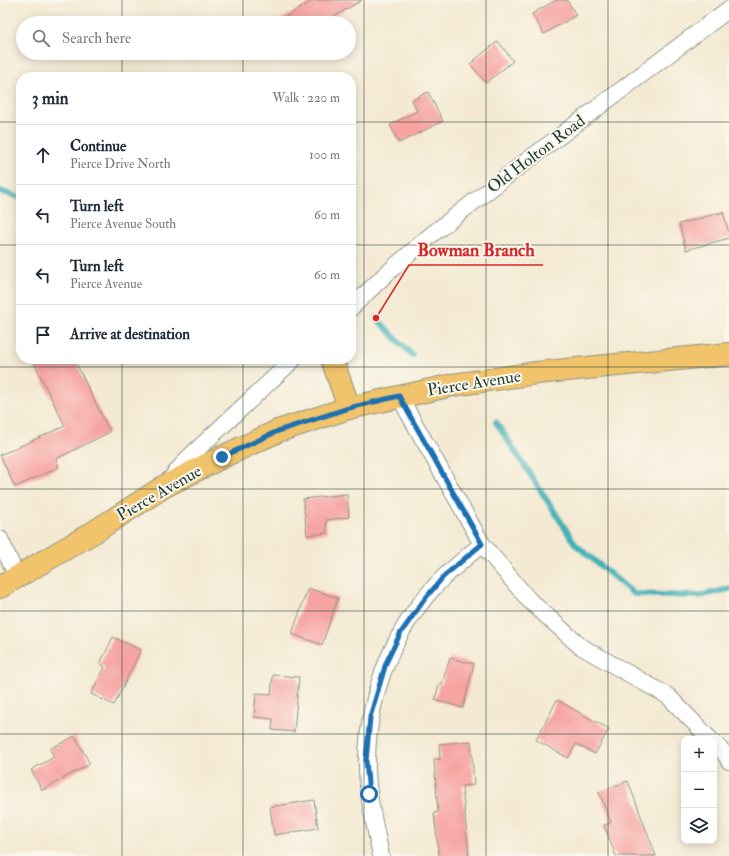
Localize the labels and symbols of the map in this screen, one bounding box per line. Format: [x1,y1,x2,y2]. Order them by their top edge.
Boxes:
street label: Old Holton Road [483,110,590,198]
callout: Bowman Branch [409,235,543,265]
text: Bowman Branch [417,239,535,262]
street label: Pierce Avenue [426,365,522,401]
route end [213,448,231,466]
street label: Pierce Avenue [113,460,205,526]
route start [360,785,378,803]

